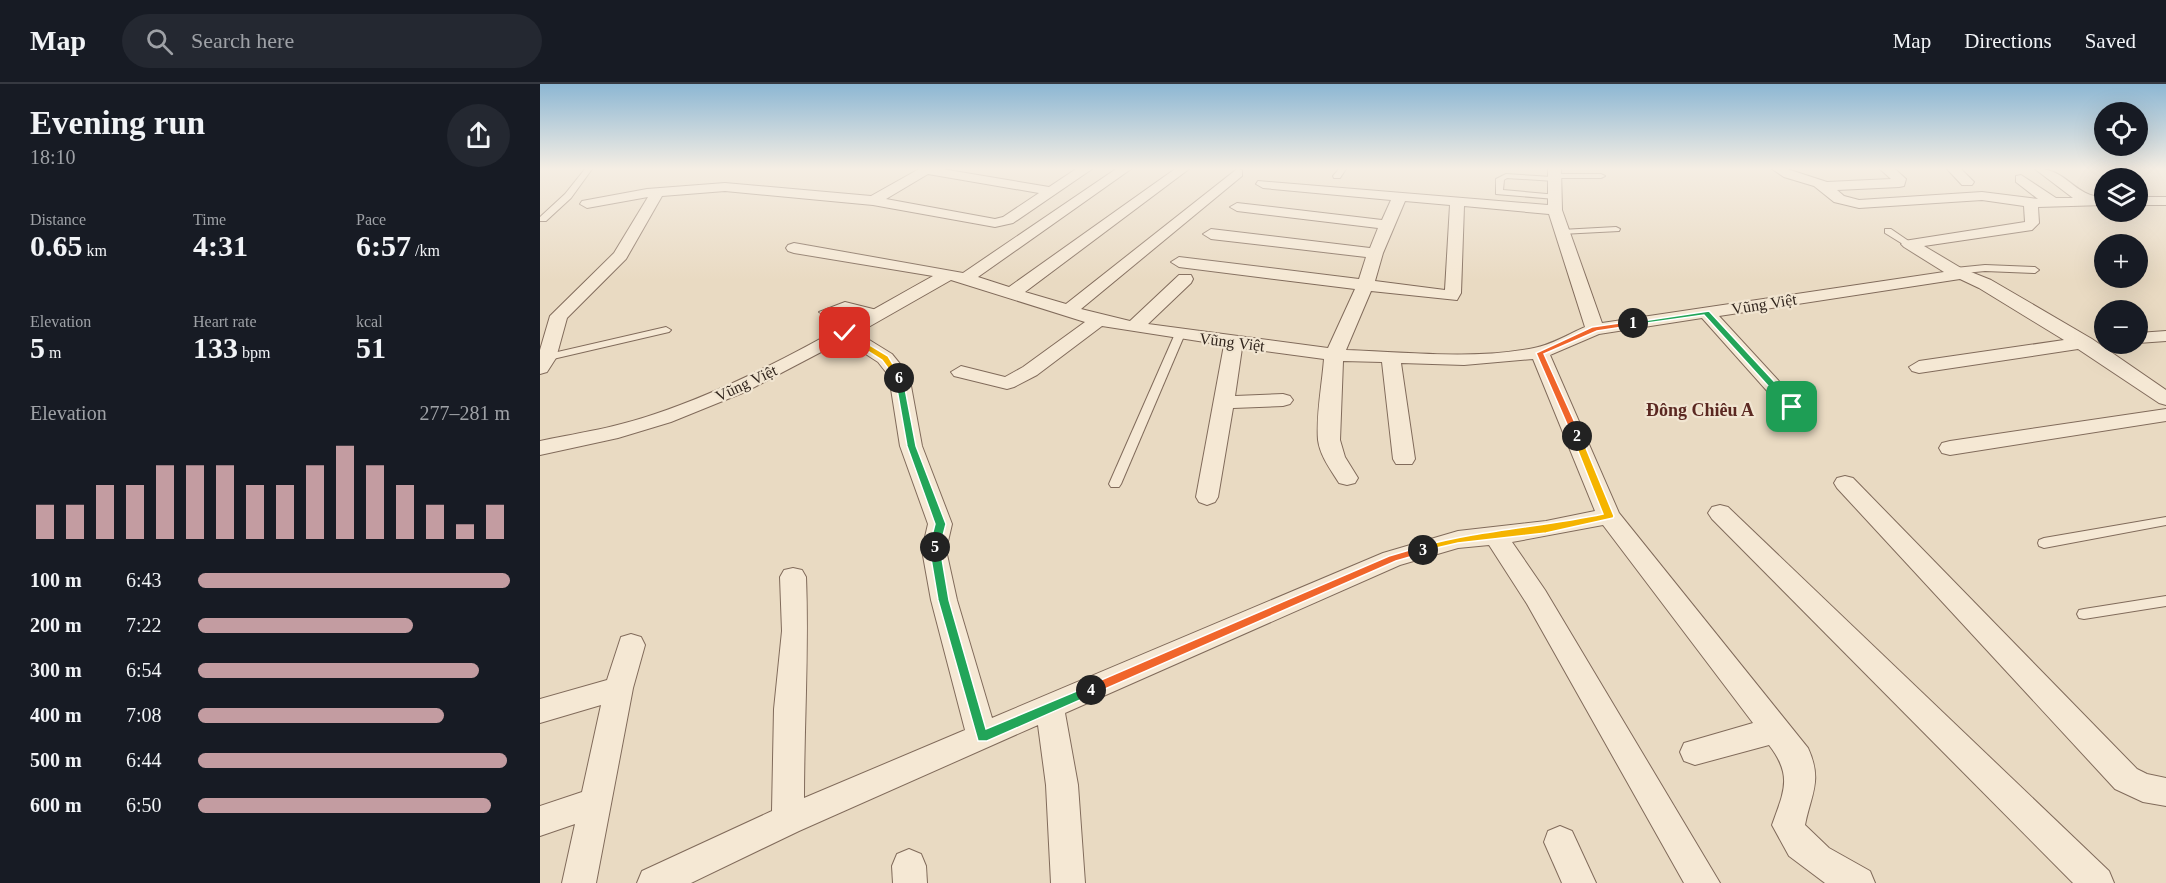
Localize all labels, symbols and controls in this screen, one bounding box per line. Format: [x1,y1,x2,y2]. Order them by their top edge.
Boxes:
search box [122,14,542,68]
text: Map [30,25,86,56]
icon: search [143,25,176,58]
text: Search here [191,28,294,53]
text: Map [1893,29,1931,53]
text: Directions [1964,29,2052,53]
text: Saved [2085,29,2136,53]
map controls [2094,102,2148,354]
button: locate [2094,102,2148,156]
button: share [447,104,510,167]
text: Evening run [30,105,205,141]
text: 18:10 [30,146,76,168]
button: layers [2094,168,2148,222]
text: Distance [30,211,86,228]
text: Time [193,211,226,228]
text: Pace [356,211,386,228]
text: 0.65 [30,229,83,262]
text: 4:31 [193,229,248,262]
text: 6:57 [356,229,411,262]
button: + [2094,234,2148,288]
text: km [83,242,107,259]
text: /km [411,242,440,259]
street label: Vũng Việt [1730,290,1799,319]
button: − [2094,300,2148,354]
pin [819,307,870,358]
pin: 1 [1618,308,1648,338]
text: Elevation [30,313,91,330]
text: Heart rate [193,313,257,330]
text: kcal [356,313,383,330]
text: 1 [1629,314,1637,331]
icon: check [828,316,861,349]
street label: Vũng Việt [1198,330,1266,356]
text: 5 [30,331,45,364]
text: 133 [193,331,238,364]
text: 51 [356,331,386,364]
text: m [45,344,61,361]
text: bpm [238,344,270,361]
street label: Vũng Việt [713,361,780,406]
pin: 6 [884,363,914,393]
text: 6 [895,369,903,386]
pin [1766,381,1817,432]
icon: arrive [1775,390,1808,423]
district label: Đông Chiêu A [1646,400,1754,420]
text: Elevation [30,402,107,424]
text: 277–281 m [419,402,510,424]
pin: 2 [1562,421,1592,451]
text: 2 [1573,427,1581,444]
pin: 5 [920,532,950,562]
pin: 3 [1408,535,1438,565]
text: 5 [931,538,939,555]
text: 3 [1419,541,1427,558]
text: 100 m [30,569,82,591]
text: 6:43 [126,569,162,591]
text: 200 m [30,614,82,636]
text: 7:22 [126,614,162,636]
text: 300 m [30,659,82,681]
text: 6:54 [126,659,162,681]
pin: 4 [1076,675,1106,705]
text: 4 [1087,681,1095,698]
text: 400 m [30,704,82,726]
text: 7:08 [126,704,162,726]
text: 500 m [30,749,82,771]
text: 6:44 [126,749,162,771]
text: 600 m [30,794,82,816]
text: 6:50 [126,794,162,816]

